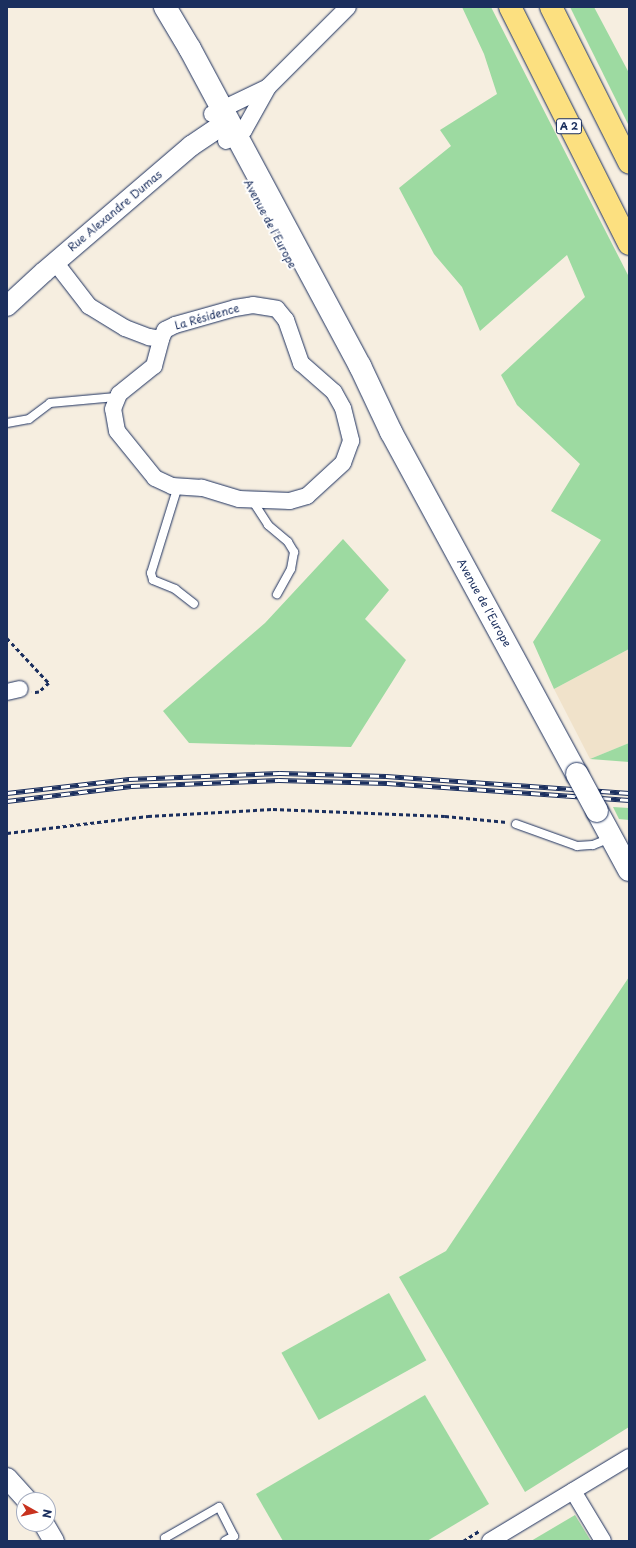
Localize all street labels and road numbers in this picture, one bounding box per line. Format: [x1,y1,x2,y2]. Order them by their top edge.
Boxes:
road number: A 2 [555,118,583,134]
street label: Rue Alexandre Dumas [65,168,165,254]
street label: Avenue de l'Europe [241,177,299,271]
street label: La Résidence [173,301,241,333]
street label: Avenue de l'Europe [454,556,514,650]

